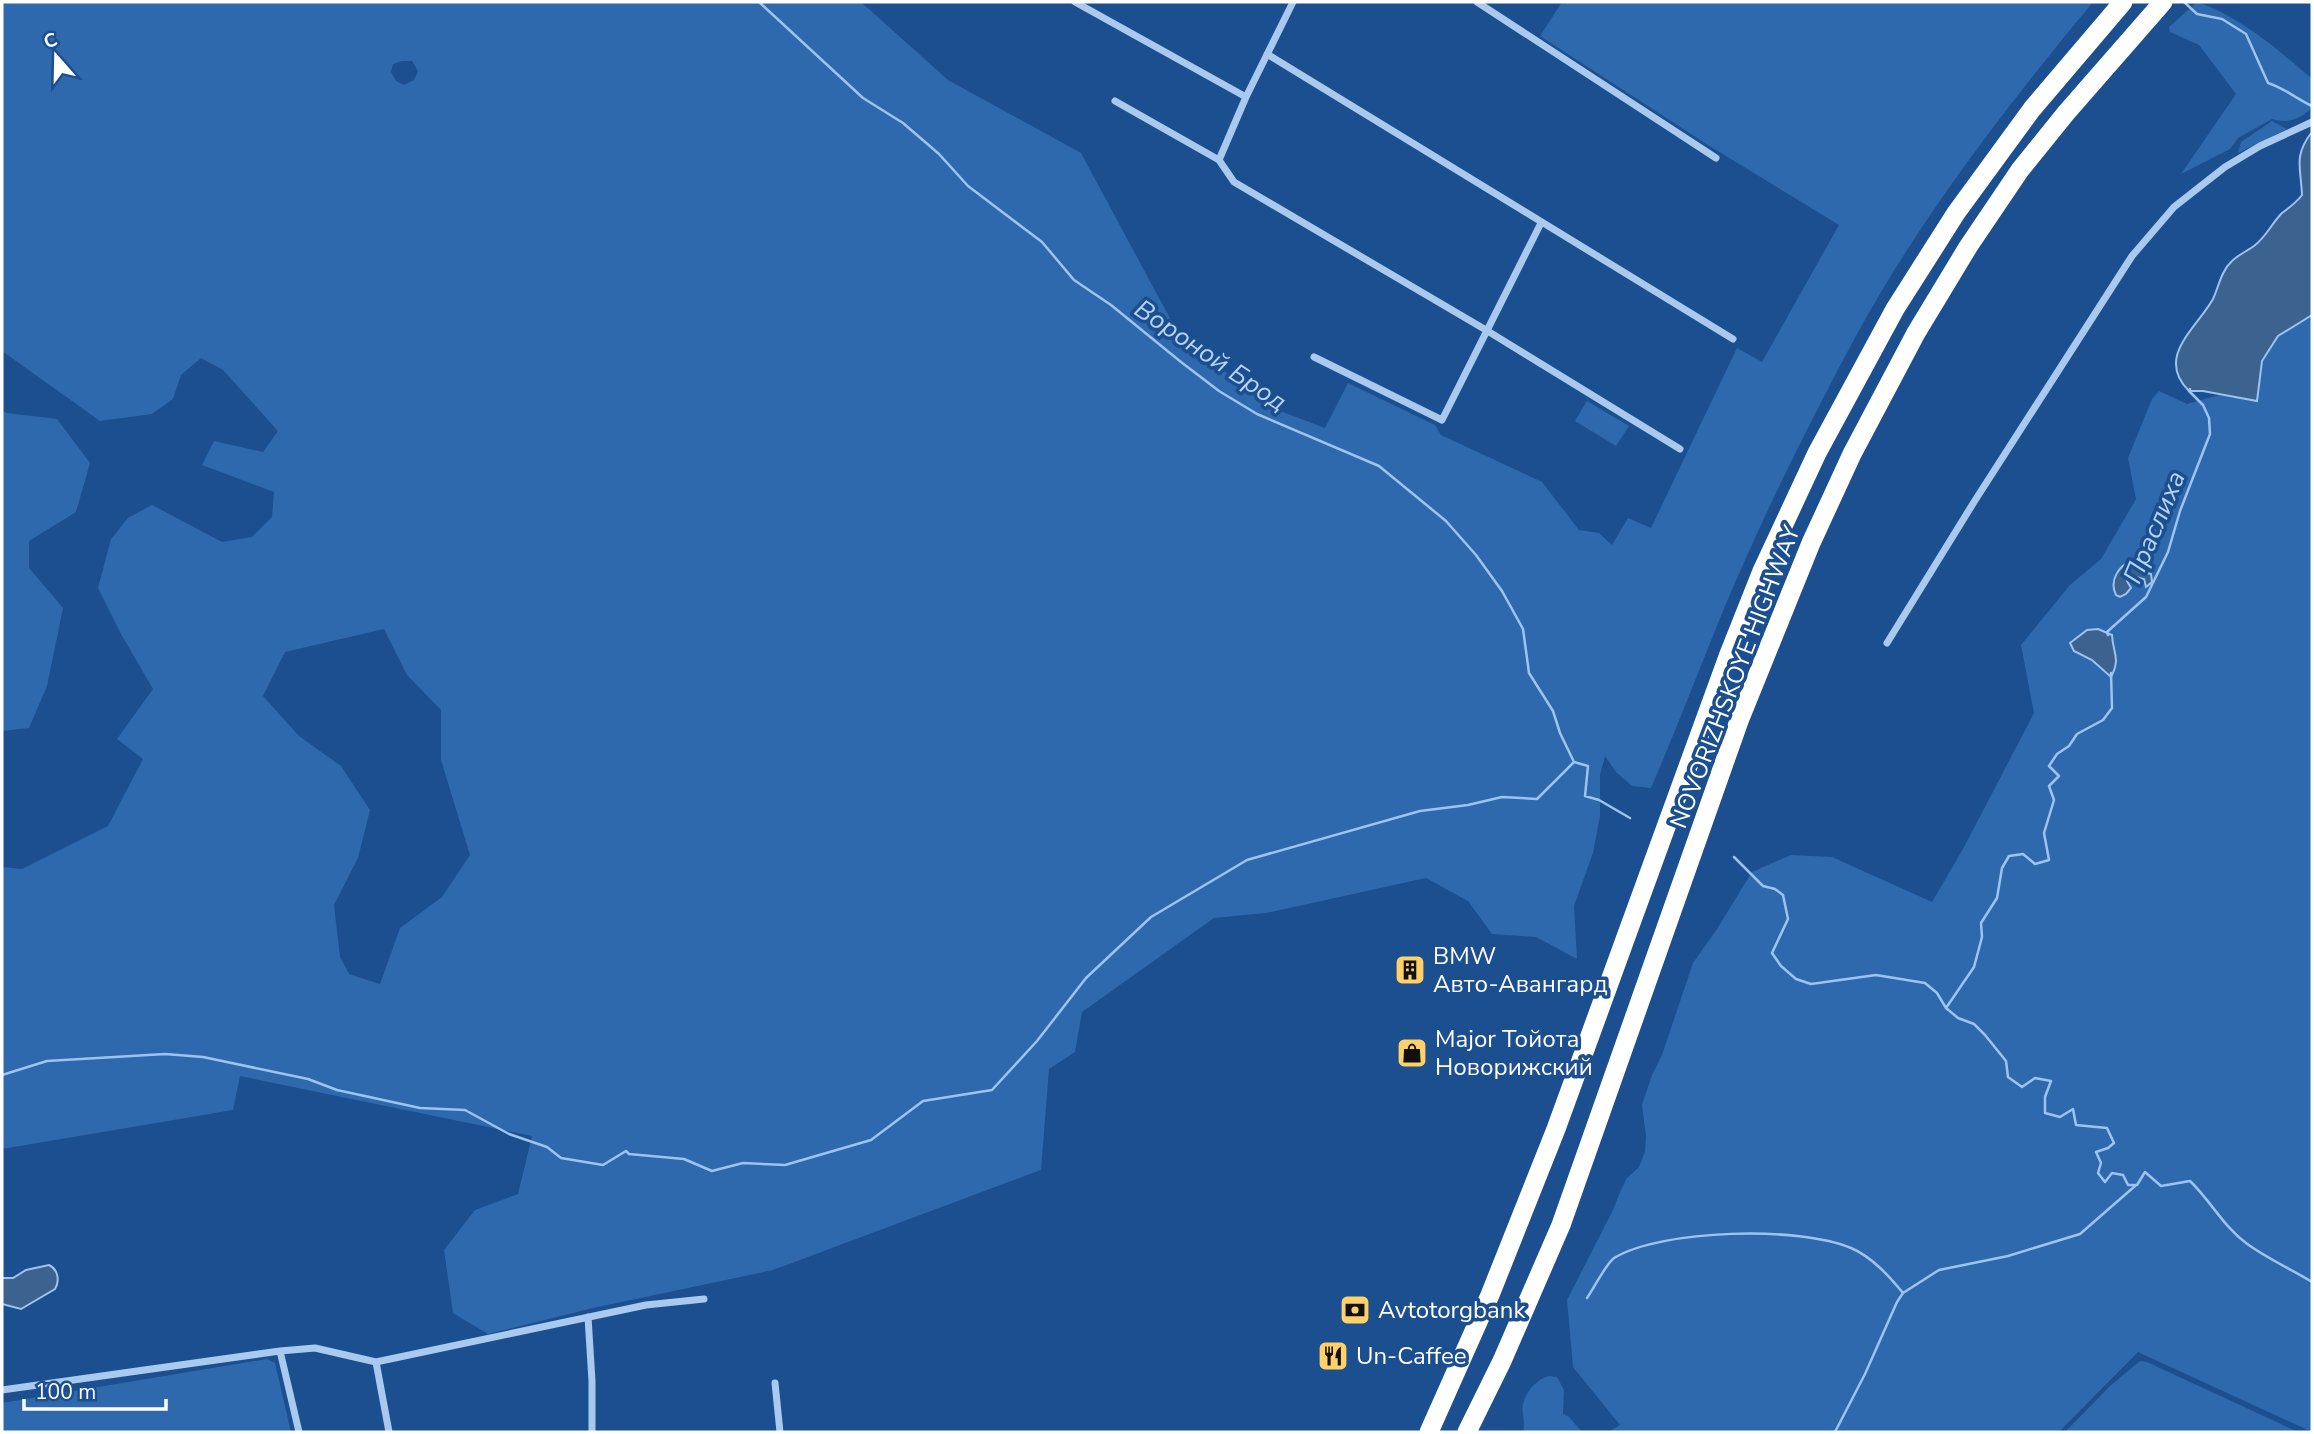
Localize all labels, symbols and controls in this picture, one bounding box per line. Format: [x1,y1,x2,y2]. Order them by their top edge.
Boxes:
north arrow [21,21,91,91]
text: С [40,27,61,55]
water label: Вороной Брод [1128,291,1294,419]
water label: Праслиха [2115,465,2194,589]
street label: NOVORIZHSKOYE HIGHWAY [1662,520,1808,833]
place label: BMW Авто-Авангард [1433,940,1608,1000]
building icon: BMW Авто-Авангард [1393,953,1427,987]
place label: Major Тойота Новорижский [1435,1023,1593,1083]
shop icon: Major Тойота Новорижский [1395,1036,1429,1070]
bank icon: Avtotorgbank [1338,1293,1372,1327]
place label: Avtotorgbank [1378,1294,1526,1326]
restaurant icon: Un-Caffee [1316,1339,1350,1373]
place label: Un-Caffee [1356,1340,1467,1372]
scale bar [24,1368,166,1412]
text: 100 m [35,1378,96,1406]

